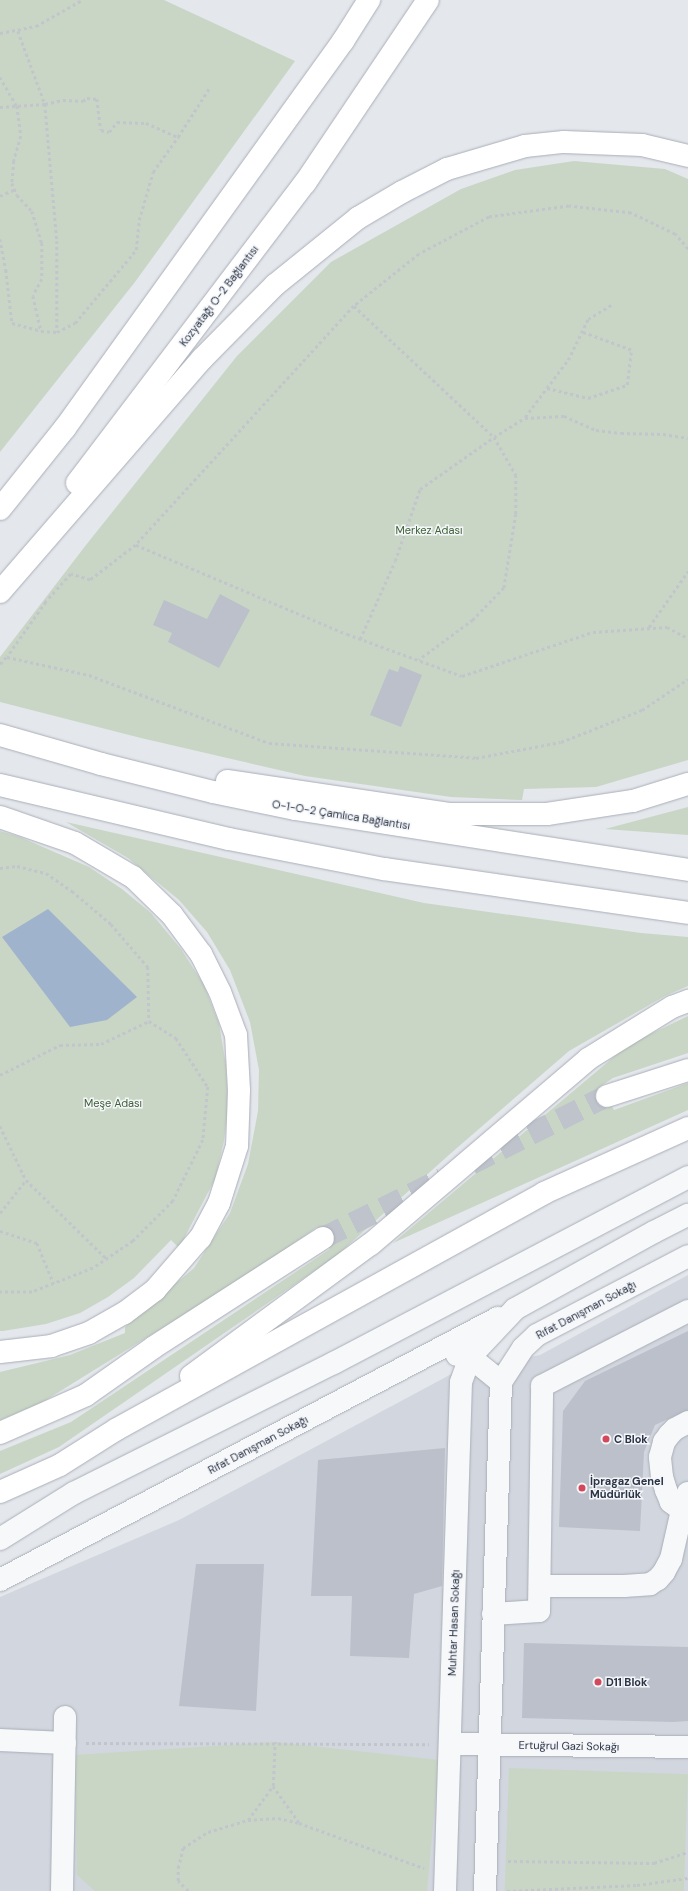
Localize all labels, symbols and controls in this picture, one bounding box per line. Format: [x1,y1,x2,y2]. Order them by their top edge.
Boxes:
street label: Kozyatağı O-2 Bağlantısı [177,243,261,349]
park label: Merkez Adası [396,523,462,537]
street label: O-1-O-2 Çamlıca Bağlantısı [271,798,411,832]
park label: Meşe Adası [84,1096,142,1110]
street label: Rıfat Danışman Sokağı [534,1278,638,1342]
street label: Rıfat Danışman Sokağı [206,1413,310,1477]
place label: C Blok [614,1432,648,1446]
marker: C Blok [601,1434,611,1444]
place label: İpragaz Genel Müdürlük [590,1475,664,1501]
marker: İpragaz Genel Müdürlük [577,1483,587,1493]
street label: Muhtar Hasan Sokağı [446,1570,462,1676]
place label: D11 Blok [606,1675,647,1689]
marker: D11 Blok [593,1677,603,1687]
street label: Ertuğrul Gazi Sokağı [519,1739,619,1753]

